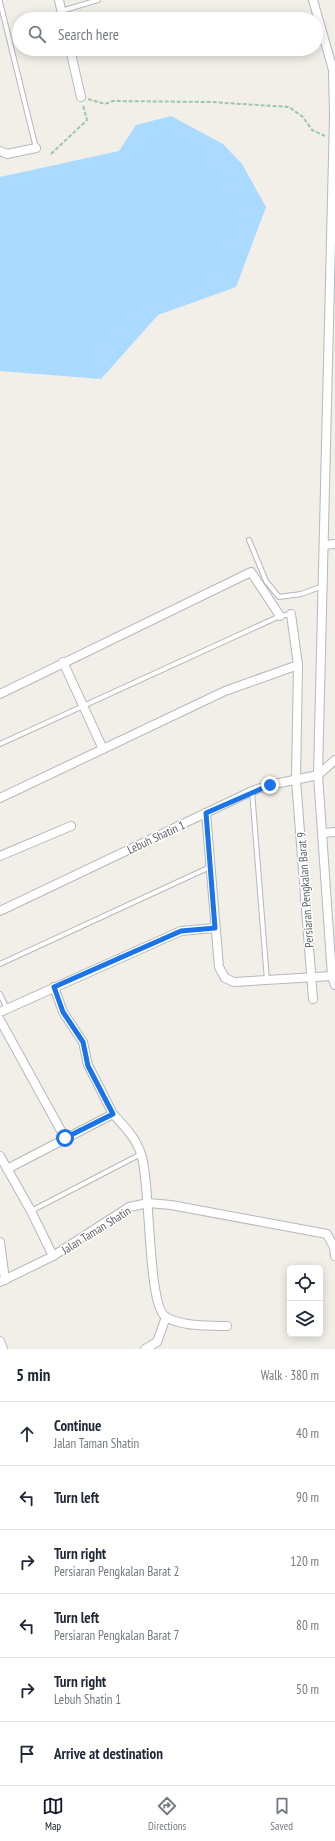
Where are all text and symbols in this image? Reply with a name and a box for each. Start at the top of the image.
search box [12,12,323,56]
icon: search [26,23,48,45]
text: Search here [58,25,119,44]
route end [261,776,279,794]
street label: Lebuh Shatin 1 [125,817,187,857]
street label: Persiaran Pengkalan Barat 9 [293,832,317,948]
route start [56,1129,74,1147]
street label: Jalan Taman Shatin [58,1203,133,1258]
map controls [287,1265,323,1337]
button: locate [287,1265,323,1301]
button: layers [287,1301,323,1337]
text: 5 min [16,1364,50,1386]
text: Walk · 380 m [261,1367,319,1384]
text: Continue [54,1416,101,1435]
icon: ahead [16,1423,38,1445]
text: 40 m [296,1425,319,1442]
text: Jalan Taman Shatin [54,1435,139,1452]
icon: left [16,1487,38,1509]
text: Turn left [54,1488,99,1507]
text: 90 m [296,1489,319,1506]
text: Turn right [54,1544,106,1563]
icon: right [16,1551,38,1573]
text: 120 m [290,1553,319,1570]
text: Persiaran Pengkalan Barat 2 [54,1563,179,1580]
text: Turn left [54,1608,99,1627]
icon: left [16,1615,38,1637]
text: 80 m [296,1617,319,1634]
text: Persiaran Pengkalan Barat 7 [54,1627,179,1644]
text: Turn right [54,1672,106,1691]
icon: right [16,1679,38,1701]
text: 50 m [296,1681,319,1698]
text: Lebuh Shatin 1 [54,1691,121,1708]
icon: arrive [16,1743,38,1765]
text: Arrive at destination [54,1744,163,1763]
tab: Map [42,1795,64,1833]
tab: Directions [148,1795,186,1833]
tab: Saved [270,1795,293,1833]

